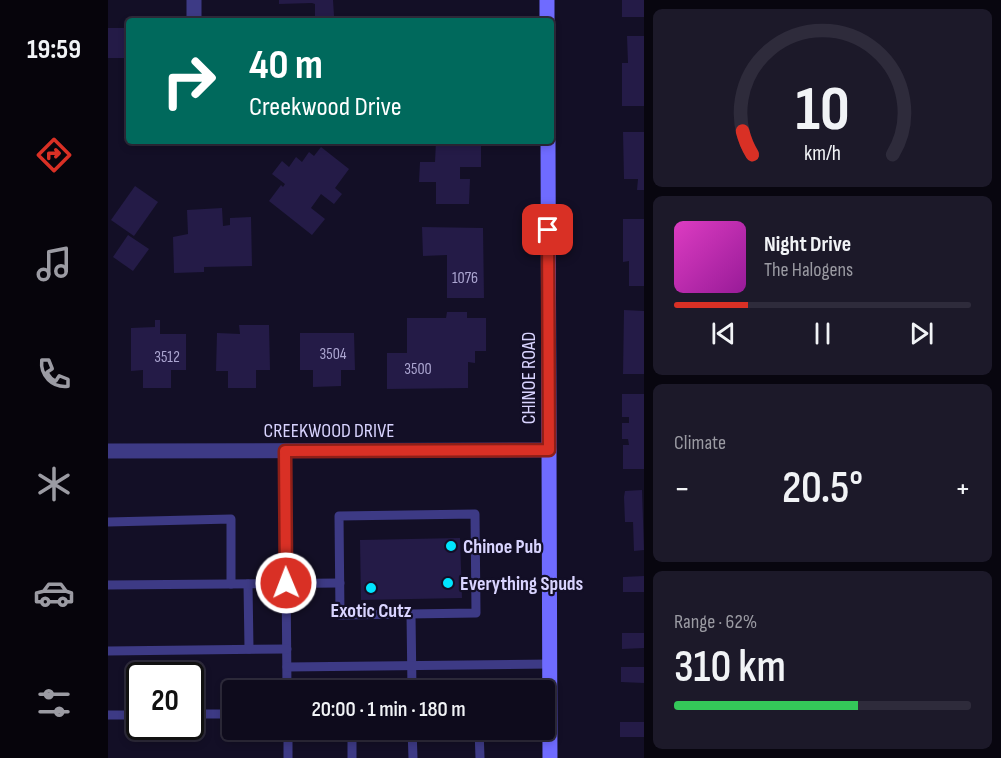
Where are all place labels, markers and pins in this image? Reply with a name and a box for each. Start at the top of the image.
pin [522,204,573,255]
place label: Chinoe Pub [463,535,542,559]
marker: Chinoe Pub [444,539,458,553]
place label: Everything Spuds [460,572,584,596]
marker: Everything Spuds [441,576,455,590]
marker: Exotic Cutz [364,581,378,595]
place label: Exotic Cutz [331,599,412,623]

